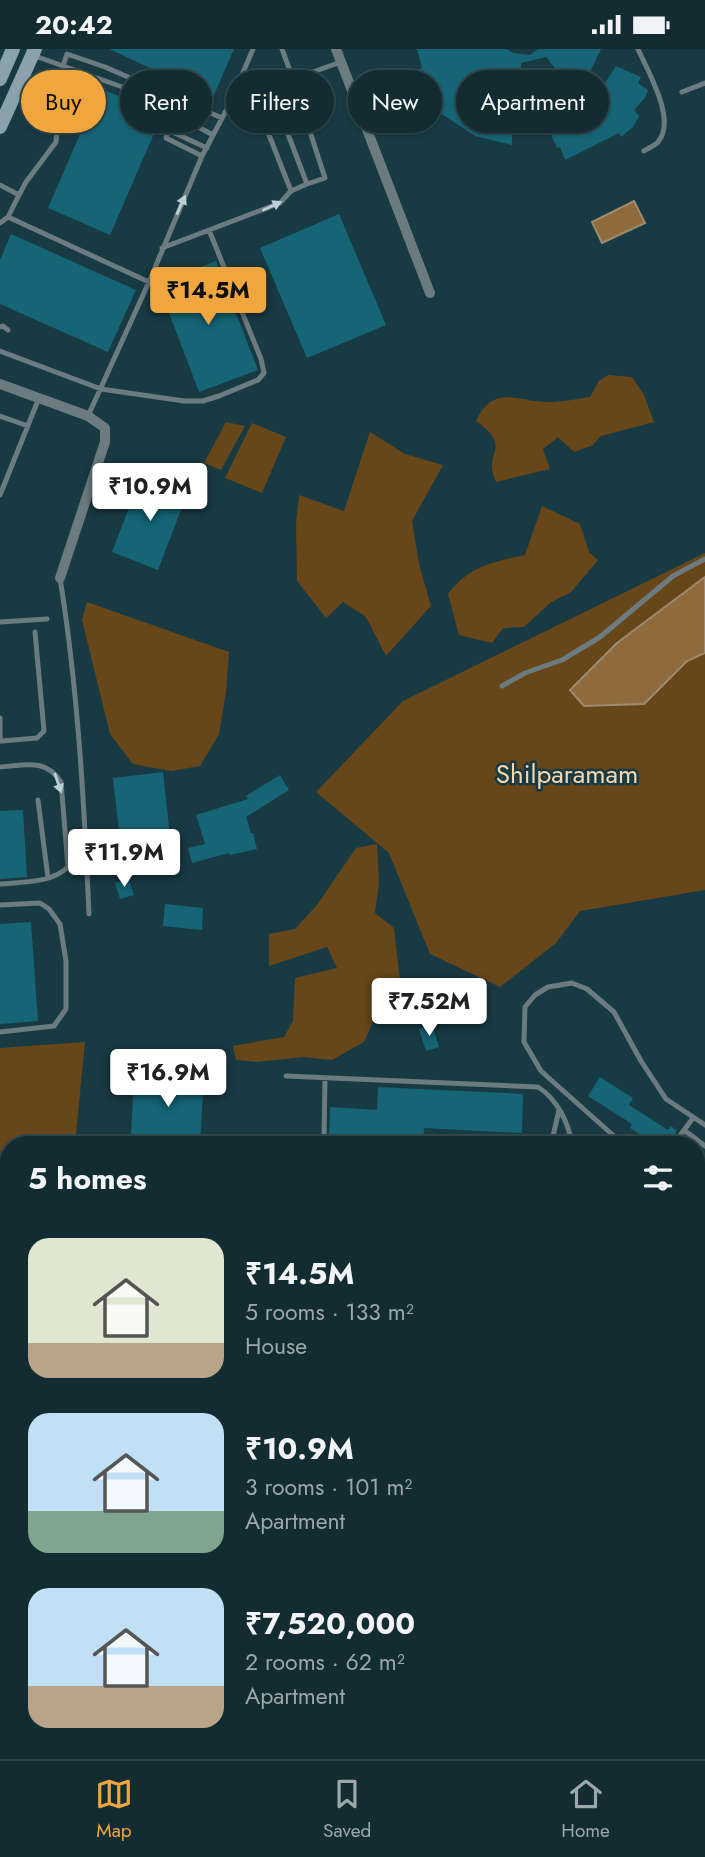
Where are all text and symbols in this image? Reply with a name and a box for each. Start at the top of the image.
text: 20:42 [35,6,113,44]
chip: Buy [21,70,106,133]
chip: Rent [120,70,212,133]
chip: Filters [226,70,334,133]
chip: New [348,70,442,133]
chip: Apartment [456,70,609,133]
one-way arrow [175,195,187,215]
one-way arrow [262,200,282,211]
pin: ₹14.5M [151,267,265,327]
text: ₹14.5M [166,273,250,307]
pin: ₹10.9M [93,463,207,523]
text: ₹10.9M [108,469,192,503]
park label: Shilparamam [496,755,638,793]
one-way arrow [53,772,64,793]
pin: ₹11.9M [67,829,181,889]
text: ₹11.9M [84,835,164,869]
pin: ₹7.52M [372,979,486,1038]
text: ₹7.52M [388,984,470,1018]
pin: ₹16.9M [111,1049,225,1109]
text: ₹16.9M [126,1055,210,1089]
text: 5 homes [28,1157,147,1200]
icon: filters [639,1159,677,1197]
text: ₹14.5M [245,1252,354,1295]
icon: home [84,1266,168,1350]
text: 5 rooms · 133 m² [245,1295,414,1329]
text: House [245,1329,307,1363]
text: ₹10.9M [245,1427,354,1470]
icon: home [84,1441,168,1525]
text: 3 rooms · 101 m² [245,1470,412,1504]
text: Apartment [245,1504,345,1538]
text: ₹7,520,000 [245,1602,415,1645]
icon: home [84,1616,168,1700]
text: 2 rooms · 62 m² [245,1645,405,1679]
text: Apartment [245,1679,345,1713]
tab: Map [95,1775,133,1844]
tab: Saved [323,1775,371,1844]
tab: Home [561,1775,610,1844]

